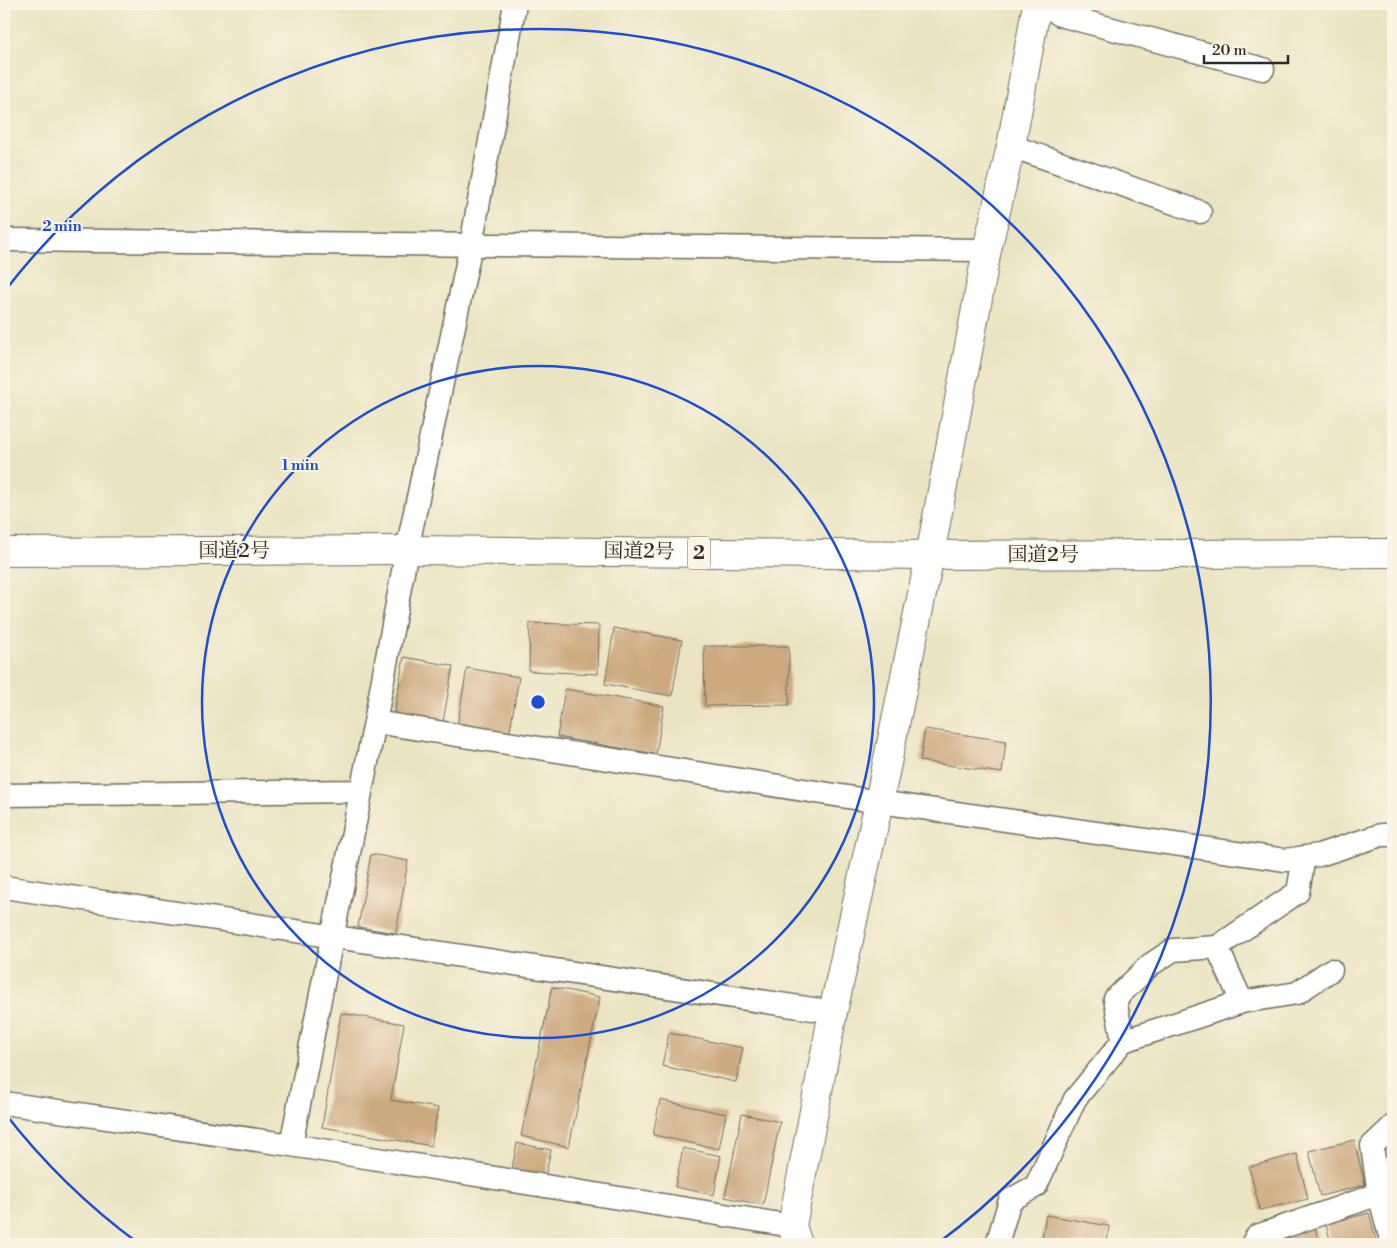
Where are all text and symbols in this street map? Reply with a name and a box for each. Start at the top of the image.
scale bar [1204,32,1288,64]
text: 20 m [1212,41,1247,60]
text: 2 min [42,217,82,236]
text: 1 min [281,456,319,475]
road number: 2 [688,536,710,570]
street label: 国道2号 [198,539,270,564]
street label: 国道2号 [603,539,675,565]
street label: 国道2号 [1007,543,1079,568]
centre of rings [529,693,547,711]

